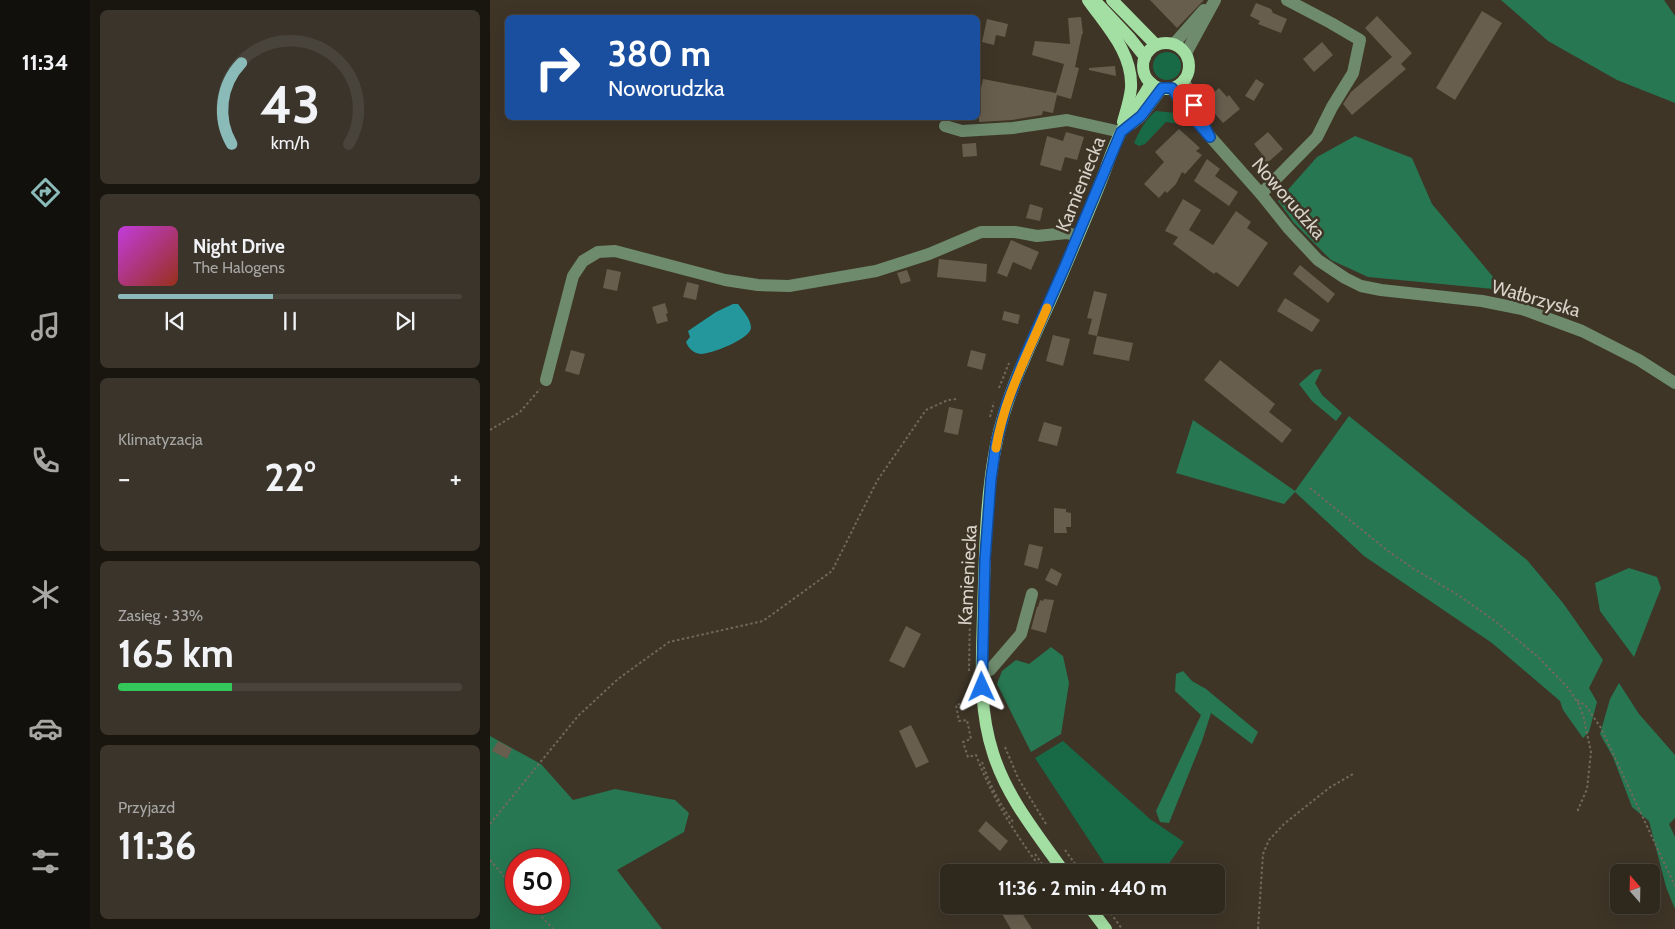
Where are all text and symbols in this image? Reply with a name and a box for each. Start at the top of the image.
text: 380 m [608,32,711,75]
icon: right [525,35,590,100]
text: 11:34 [22,49,68,76]
text: 43 [260,73,320,136]
text: Noworudzka [608,75,724,102]
pin [1173,84,1215,126]
icon: arrive [1180,91,1208,119]
text: km/h [270,132,310,153]
street label: Kamieniecka [1051,133,1110,235]
street label: Noworudzka [1247,153,1330,244]
icon: directions [28,175,63,210]
text: Night Drive [193,235,285,258]
text: The Halogens [193,258,285,277]
street label: Wałbrzyska [1489,275,1583,322]
icon: previous [161,307,189,335]
icon: pause [276,307,304,335]
icon: next [391,307,419,335]
icon: music [28,309,63,344]
text: Klimatyzacja [118,430,203,449]
icon: phone [28,443,63,478]
text: 22° [264,454,316,501]
text: − [118,461,130,495]
text: + [450,461,462,495]
street label: Kamieniecka [953,524,982,626]
icon: climate [28,577,63,612]
text: Zasięg · 33% [118,606,203,625]
text: 165 km [118,630,234,677]
position arrow [955,660,1007,712]
icon: car [28,711,63,746]
text: Przyjazd [118,798,175,817]
text: 11:36 [118,822,196,869]
icon: filters [28,844,63,879]
speed limit sign: 50 [505,849,570,914]
north arrow [1610,864,1660,914]
map controls [1610,864,1660,914]
text: 11:36 · 2 min · 440 m [998,877,1167,900]

